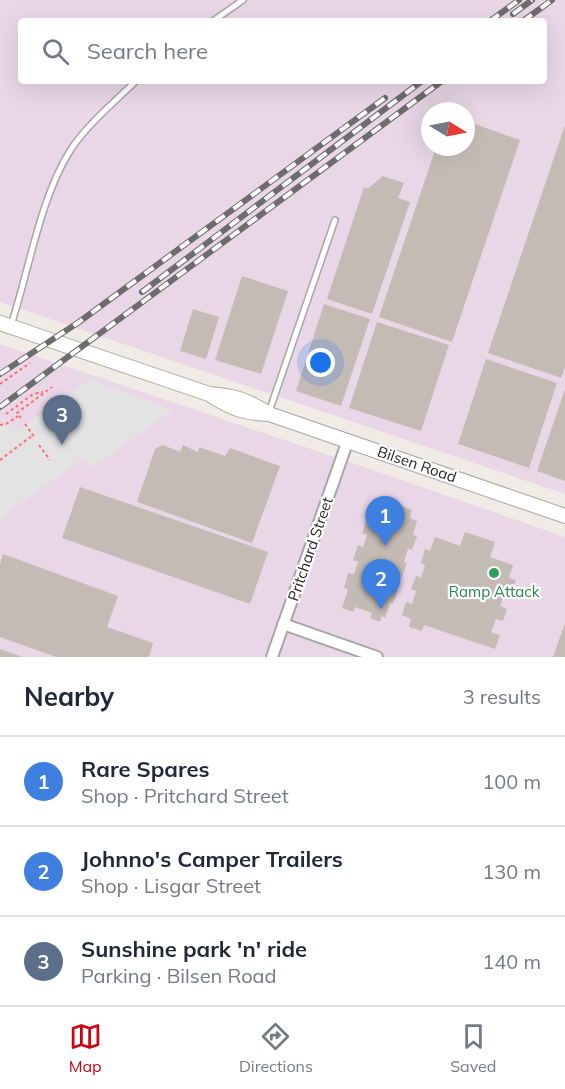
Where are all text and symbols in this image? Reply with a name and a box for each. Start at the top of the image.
search box [18,18,547,84]
icon: search [39,35,72,68]
text: Search here [87,37,208,65]
north arrow [421,102,475,156]
your location [306,348,335,377]
pin: 3 [42,396,82,445]
street label: Bilsen Road [375,442,459,486]
street label: Pritchard Street [283,494,337,604]
pin: 1 [366,496,404,546]
pin: 2 [362,560,400,609]
marker: Ramp Attack [487,566,501,580]
place label: Ramp Attack [449,582,540,601]
text: Nearby [24,680,114,713]
text: 3 results [463,684,541,709]
text: Rare Spares [81,755,210,783]
text: 1 [38,769,50,794]
text: 100 m [482,769,541,794]
text: Shop · Pritchard Street [81,783,289,808]
text: Johnno's Camper Trailers [81,845,343,873]
text: 2 [38,859,50,884]
text: 130 m [482,859,541,884]
text: Shop · Lisgar Street [81,873,261,898]
text: Sunshine park 'n' ride [81,935,307,963]
text: 3 [38,949,50,974]
text: 140 m [482,949,541,974]
text: Parking · Bilsen Road [81,963,277,988]
tab: Map [69,1020,102,1076]
tab: Directions [239,1020,313,1076]
tab: Saved [450,1020,496,1076]

